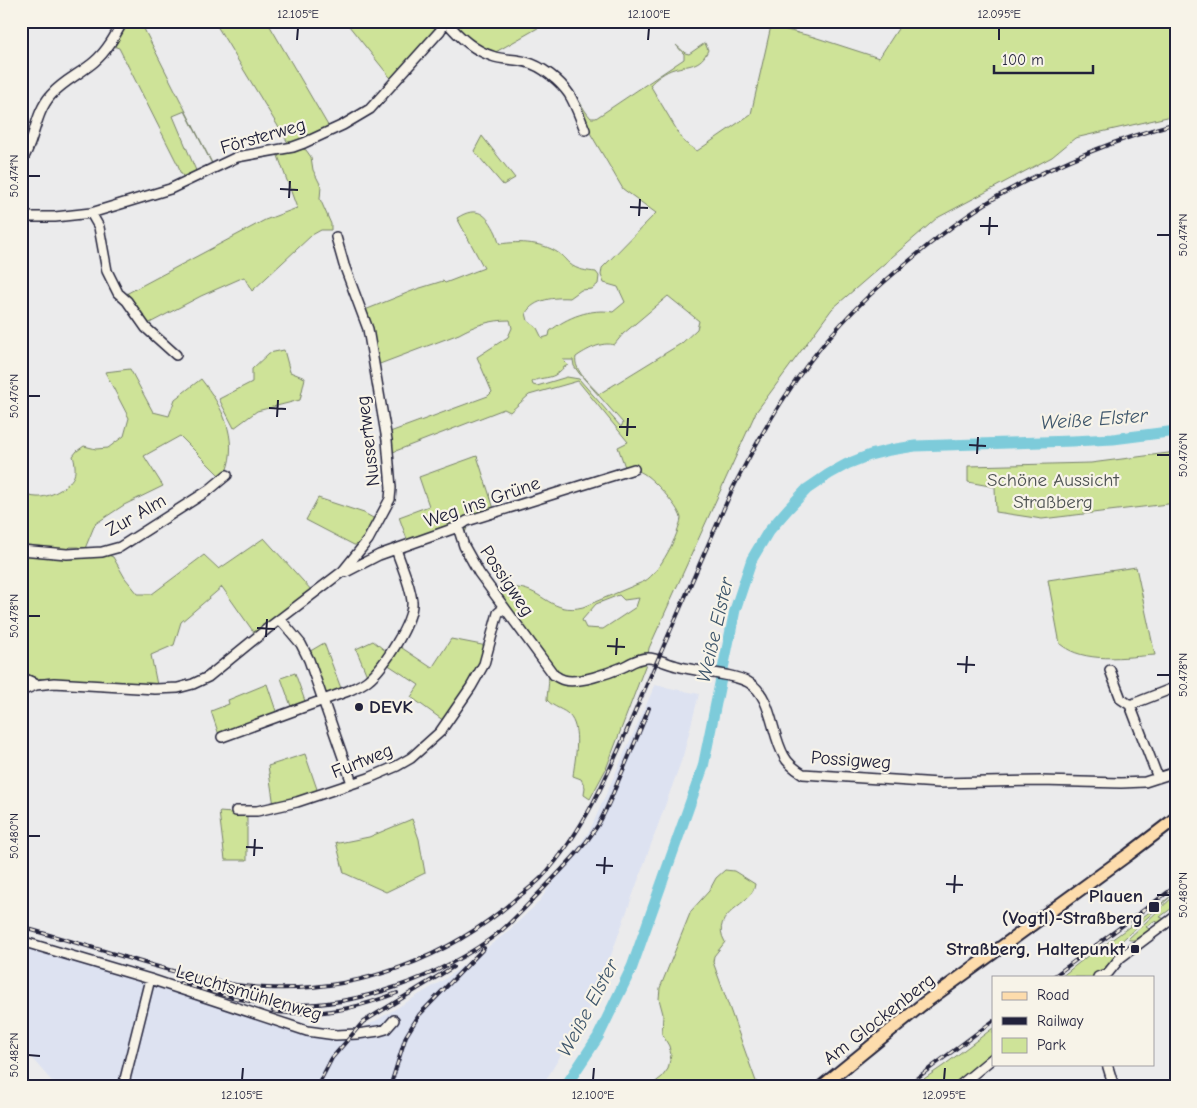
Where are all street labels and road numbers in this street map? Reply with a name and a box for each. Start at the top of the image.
street label: Försterweg [218,113,308,159]
street label: Nussertweg [352,394,384,488]
street label: Weg ins Grüne [421,472,543,532]
street label: Zur Alm [102,489,170,541]
street label: Possigweg [475,541,539,621]
street label: Furtweg [328,739,396,783]
street label: Possigweg [810,746,892,774]
street label: Leuchtsmühlenweg [173,960,325,1026]
street label: Am Glockenberg [819,969,939,1069]

